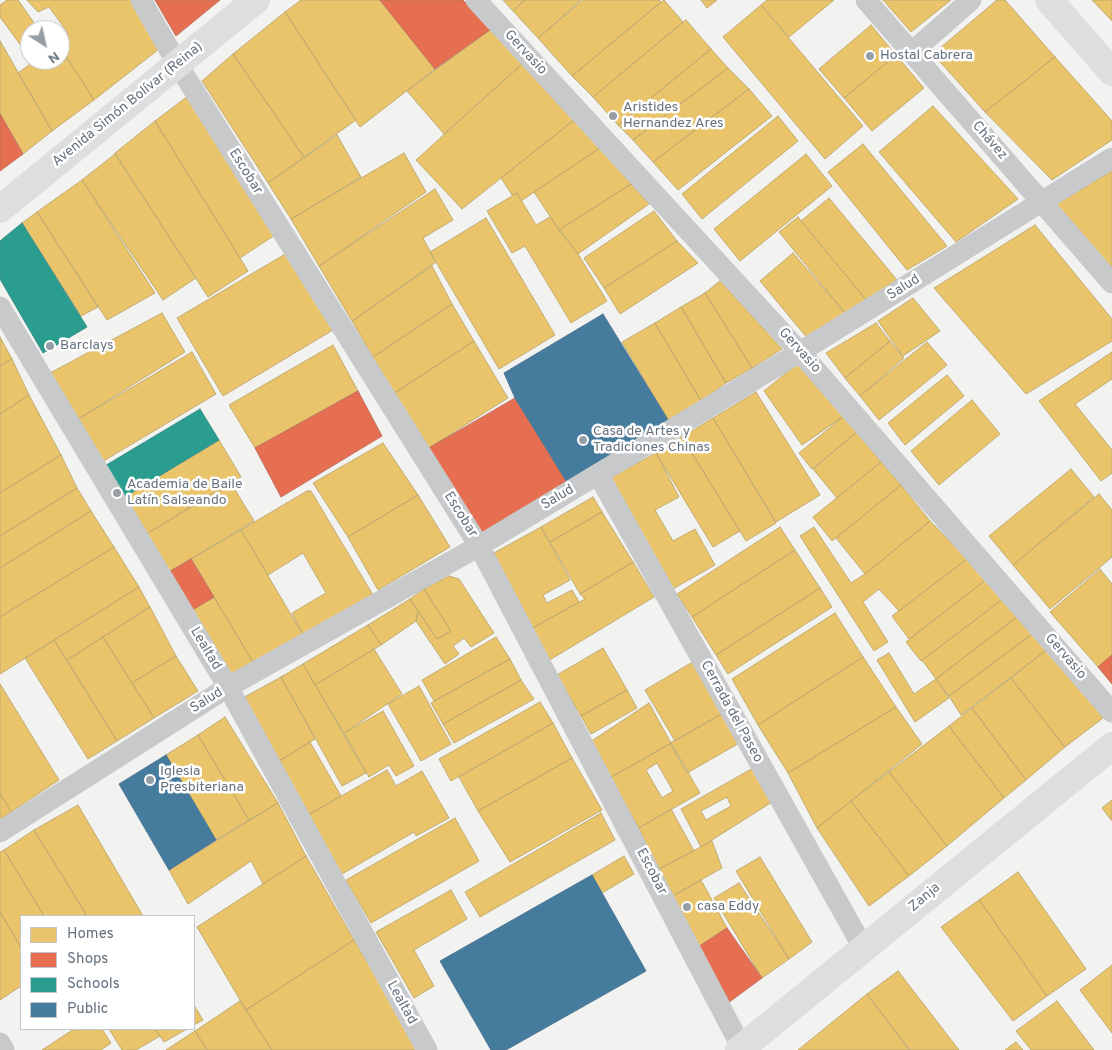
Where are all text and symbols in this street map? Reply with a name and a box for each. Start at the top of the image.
north arrow [20,20,70,70]
street label: Gervasio [500,27,550,79]
street label: Avenida Simón Bolívar (Reina) [49,39,207,171]
text: N [44,47,62,67]
place label: Hostal Cabrera [880,48,973,64]
marker: Hostal Cabrera [864,50,876,62]
place label: Aristides Hernandez Ares [623,100,724,132]
marker: Aristides Hernandez Ares [607,110,619,122]
street label: Chávez [968,118,1010,164]
street label: Escobar [224,146,266,198]
street label: Salud [885,272,923,304]
street label: Gervasio [774,325,824,377]
place label: Barclays [60,338,114,354]
marker: Barclays [44,340,56,352]
place label: Casa de Artes y Tradiciones Chinas [593,424,710,457]
marker: Casa de Artes y Tradiciones Chinas [577,434,589,446]
place label: Academia de Baile Latín Salseando [127,477,243,510]
street label: Salud [539,482,577,514]
marker: Academia de Baile Latín Salseando [111,487,123,499]
street label: Escobar [439,489,481,541]
street label: Lealtad [186,625,224,673]
street label: Gervasio [1041,631,1089,683]
street label: Cerrada del Paseo [696,658,766,766]
street label: Salud [188,685,226,717]
place label: Iglesia Presbiteriana [160,764,244,796]
marker: Iglesia Presbiteriana [144,774,156,786]
street label: Escobar [632,846,670,898]
street label: Zanja [906,880,944,916]
place label: casa Eddy [697,899,759,915]
marker: casa Eddy [681,901,693,913]
legend [20,915,195,1030]
text: Homes [67,925,114,944]
text: Shops [67,950,108,969]
text: Schools [67,975,120,994]
street label: Lealtad [382,978,420,1028]
text: Public [67,1000,108,1019]

